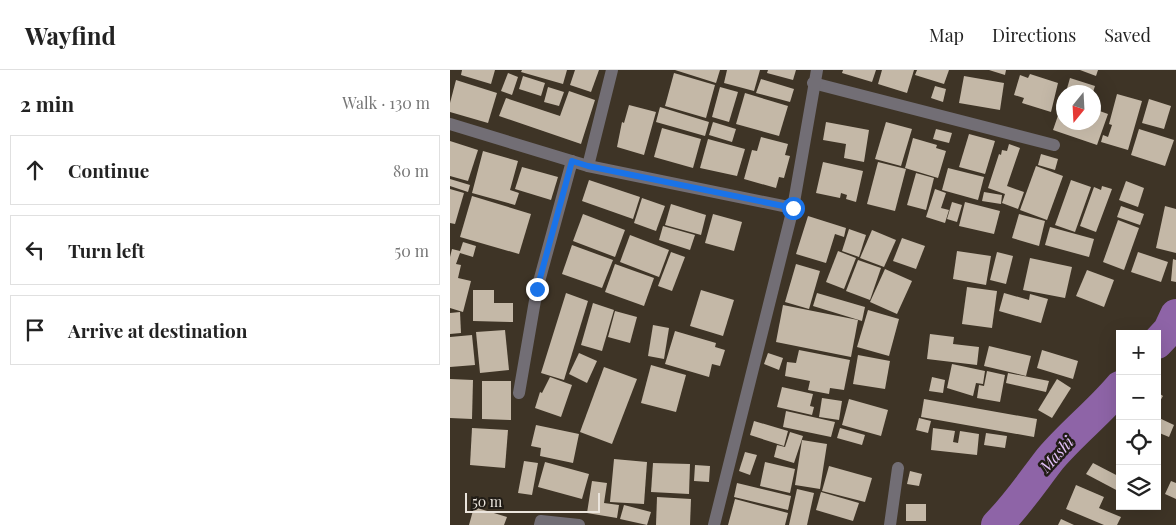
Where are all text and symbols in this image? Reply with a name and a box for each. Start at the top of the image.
text: Wayfind [25,19,116,51]
text: Map [929,23,964,47]
text: Directions [992,23,1076,47]
text: Saved [1104,23,1151,47]
north arrow [1056,85,1101,130]
text: 2 min [20,89,74,117]
text: Walk · 130 m [342,92,430,113]
icon: ahead [21,156,49,184]
text: Continue [68,157,149,183]
text: 80 m [393,160,429,181]
route start [782,197,805,220]
icon: left [21,236,49,264]
text: Turn left [68,237,145,263]
text: 50 m [395,240,429,261]
route end [526,278,549,301]
icon: arrive [21,316,49,344]
text: Arrive at destination [68,317,248,343]
map controls [1116,330,1161,510]
button: + [1116,330,1161,375]
button: − [1116,375,1161,420]
button: locate [1116,420,1161,465]
water label: Mashi [1034,431,1078,477]
button: layers [1116,465,1161,510]
scale bar [465,490,600,513]
text: 50 m [472,492,502,511]

